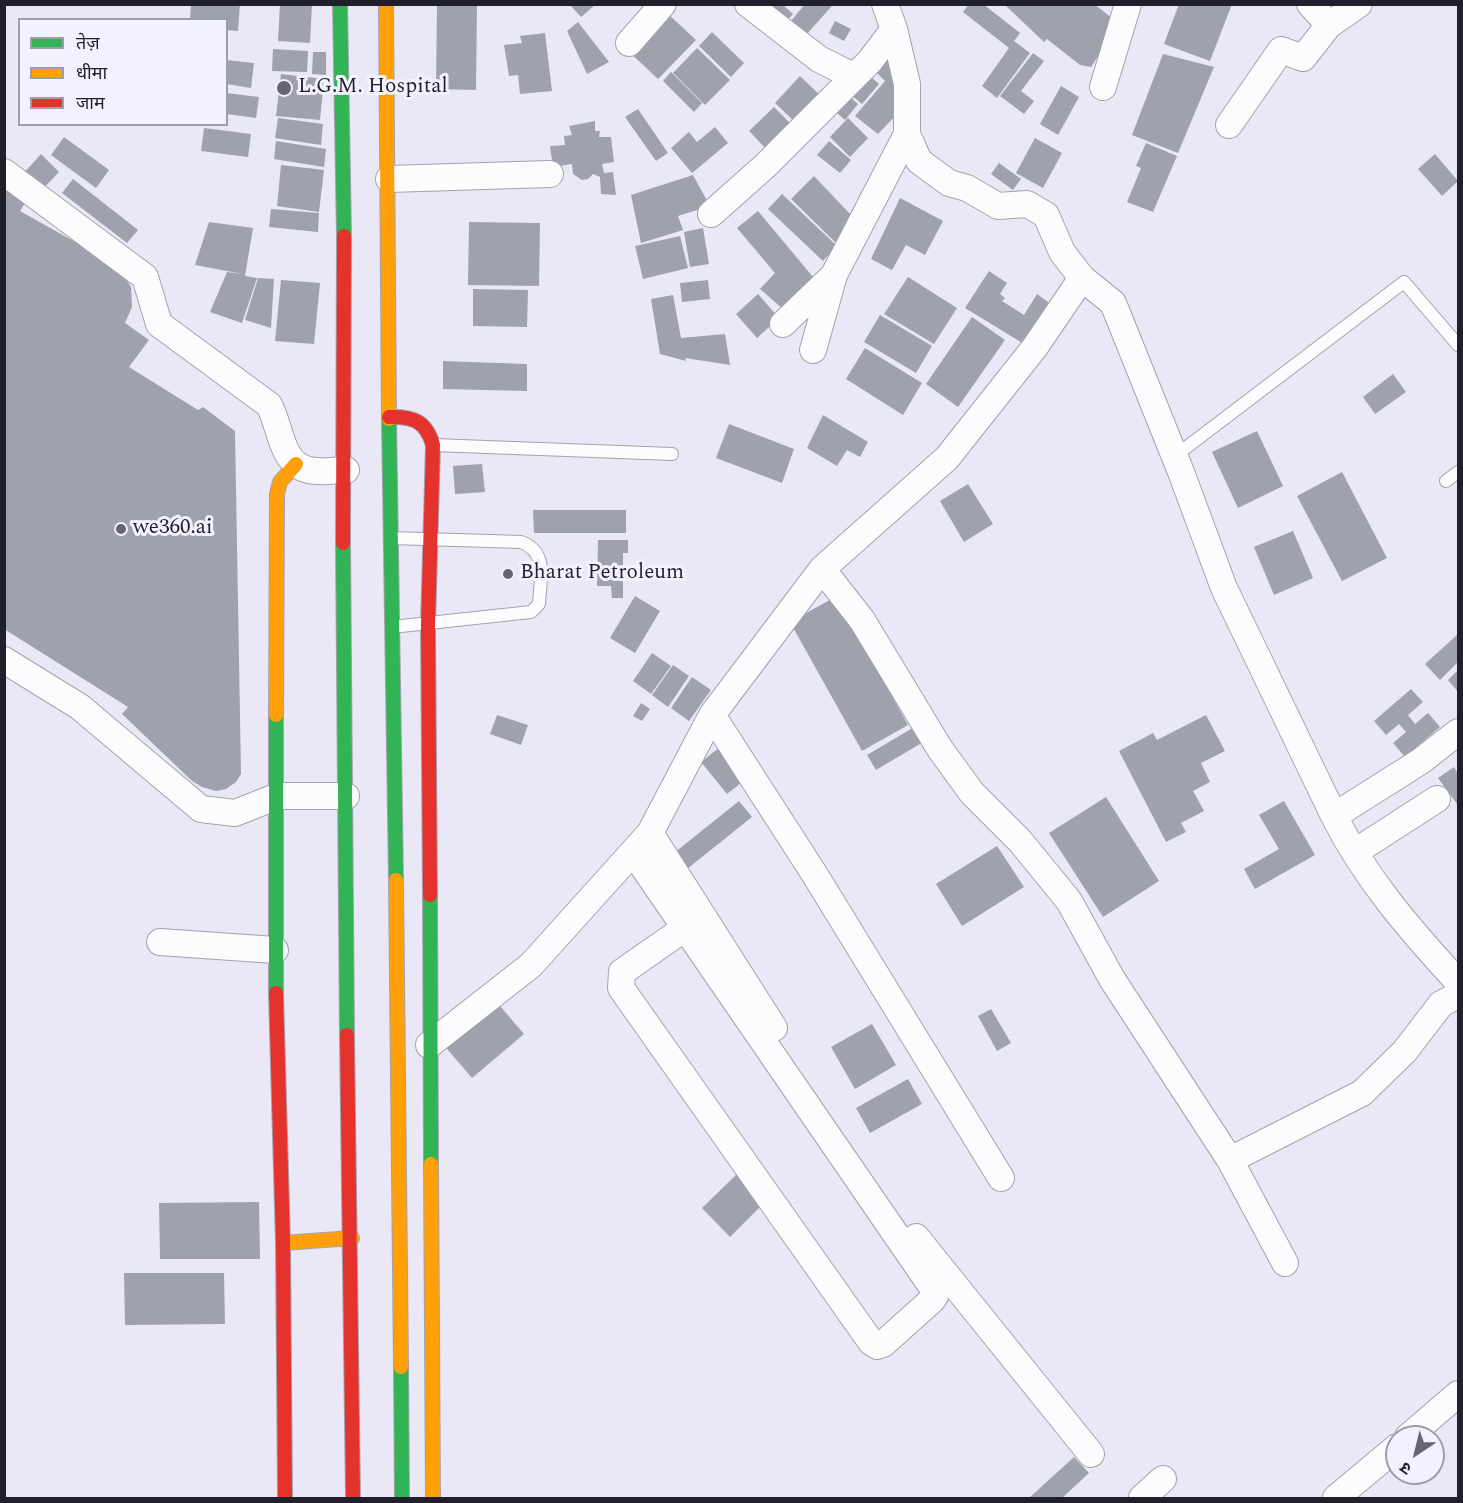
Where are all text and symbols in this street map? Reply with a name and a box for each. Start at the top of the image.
legend [18,18,228,126]
text: तेज़ [76,30,100,57]
text: धीमा [76,60,107,87]
place label: L.G.M. Hospital [298,75,448,101]
marker: L.G.M. Hospital [275,79,293,97]
text: जाम [76,90,105,117]
place label: we360.ai [133,516,213,542]
marker: we360.ai [114,522,128,536]
place label: Bharat Petroleum [520,561,684,587]
marker: Bharat Petroleum [501,567,515,581]
north arrow [1385,1425,1445,1485]
text: उ [1395,1456,1417,1481]

